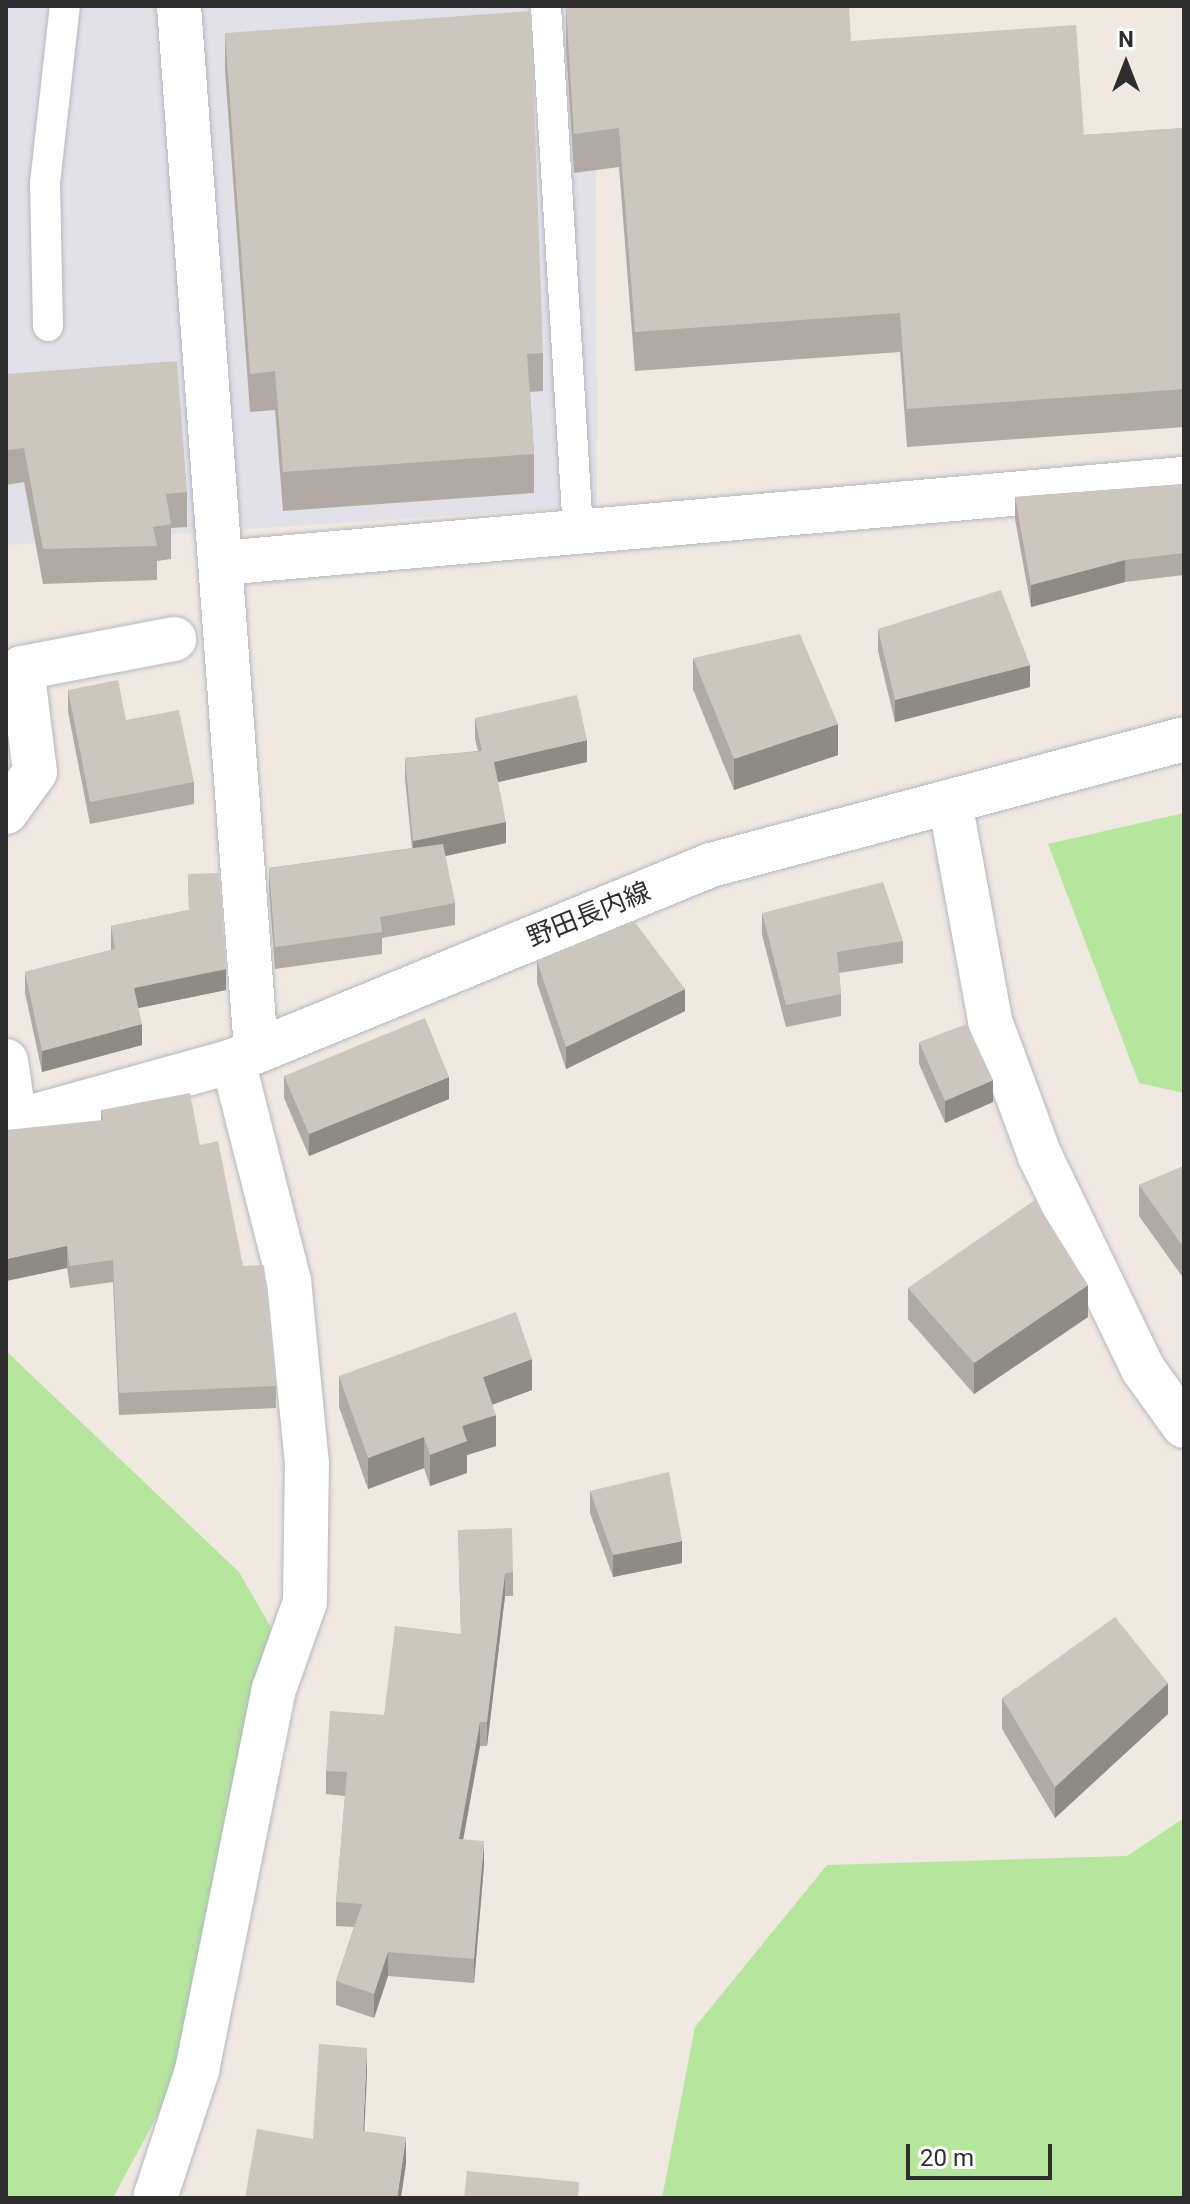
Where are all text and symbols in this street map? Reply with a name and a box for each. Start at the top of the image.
north arrow [1086,24,1166,104]
text: N [1118,27,1134,52]
street label: 野田長内線 [523,876,655,954]
scale bar [910,2128,1056,2178]
text: 20 m [920,2144,974,2172]

